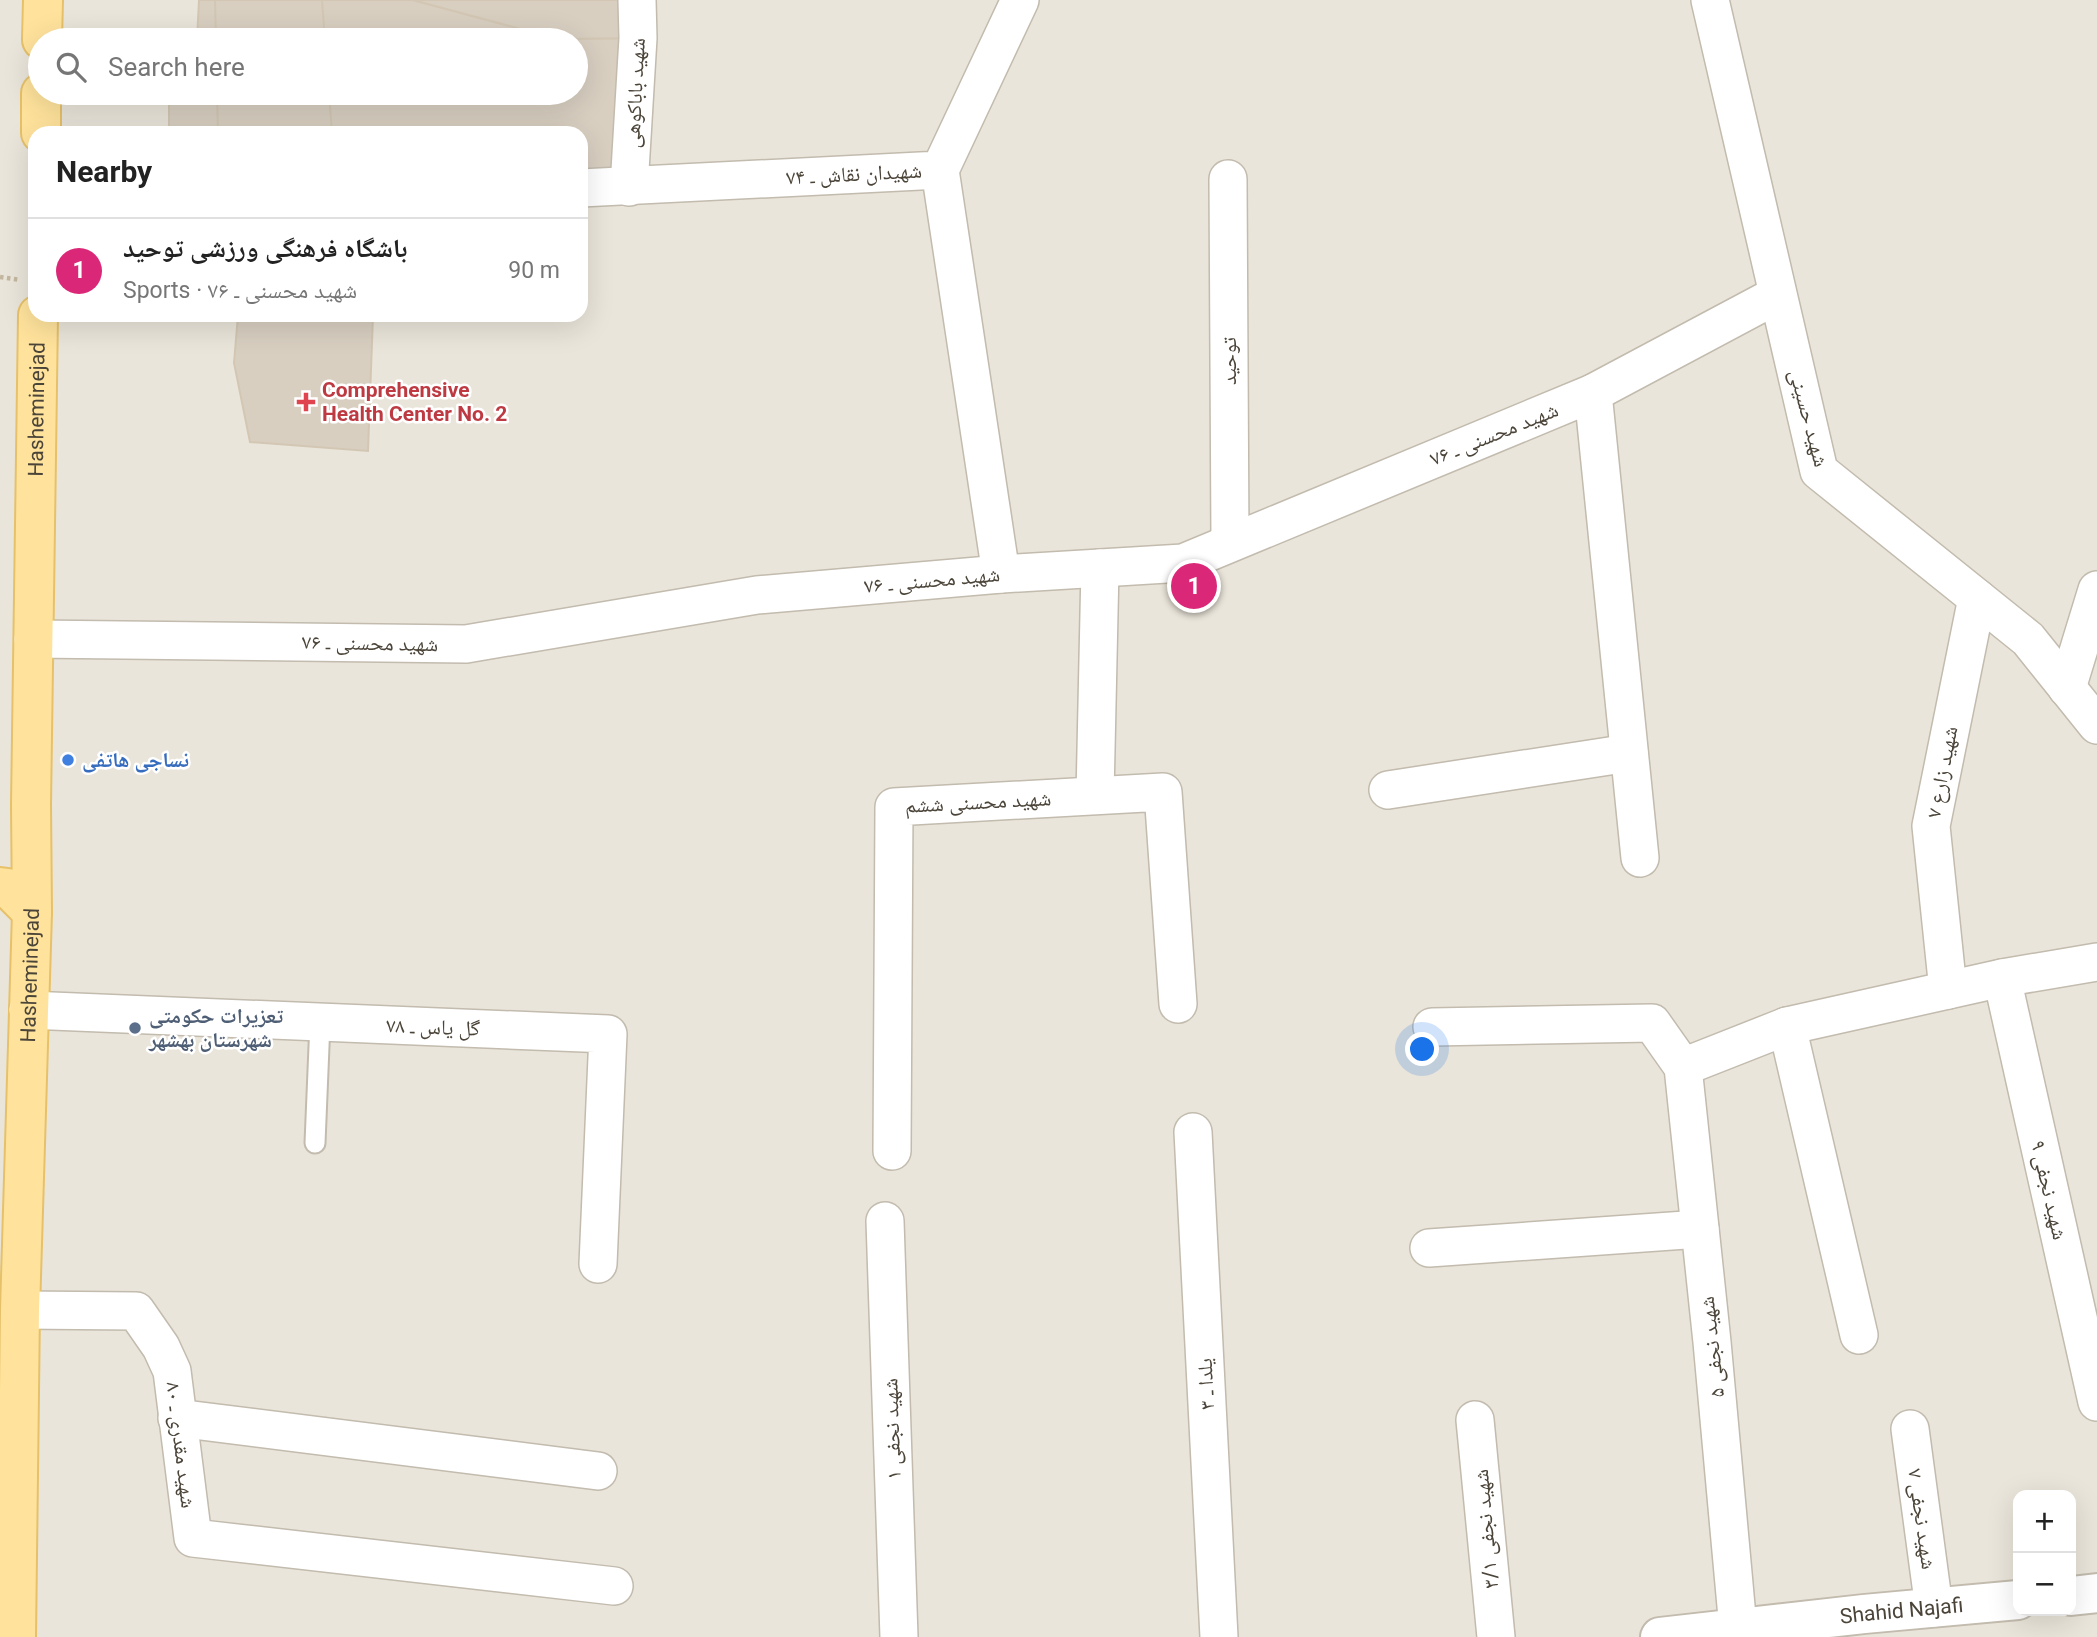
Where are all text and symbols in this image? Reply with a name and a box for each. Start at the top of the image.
search box [28,28,588,105]
street label: شهید باباکوهی [620,37,651,149]
icon: search [52,48,90,86]
text: Search here [108,52,245,82]
text: Nearby [56,154,152,189]
street label: شهیدان نقاش ـ ۷۴ [785,158,923,191]
text: باشگاه فرهنگی ورزشی توحید [123,233,407,263]
text: 1 [72,257,86,284]
text: 90 m [508,257,560,284]
text: Sports · شهید محسنی ـ ۷۶ [123,277,357,304]
street label: توحید [1217,337,1241,385]
street label: Hasheminejad [24,342,50,477]
street label: شهید حسینی [1784,367,1834,470]
place label: Comprehensive Health Center No. 2 [322,378,507,426]
marker: Comprehensive Health Center No. 2 [296,392,316,412]
street label: شهید محسنی ـ ۷۶ [1426,397,1562,472]
pin: 1 [1171,560,1217,612]
street label: شهید محسنی ـ ۷۶ [863,562,1001,599]
street label: شهید محسنی ـ ۷۶ [302,630,438,657]
street label: شهید زارع ۷ [1921,724,1964,820]
place label: نساجی هاتفی [82,748,189,773]
marker: نساجی هاتفی [60,752,76,768]
street label: شهید محسنی ششم [904,786,1052,820]
street label: Hasheminejad [16,908,44,1043]
place label: تعزیرات حکومتی شهرستان بهشهر [148,1004,284,1052]
street label: گل یاس ـ ۷۸ [386,1013,481,1042]
marker: تعزیرات حکومتی شهرستان بهشهر [127,1020,143,1036]
your location [1405,1032,1439,1066]
street label: شهید نجفی ۹ [2025,1138,2072,1242]
street label: شهید نجفی ۵ [1695,1295,1730,1399]
street label: یلدا ـ ۳ [1193,1358,1219,1410]
street label: شهید نجفی ۱ [878,1378,907,1480]
street label: شهید مقدری ـ ۸۰ [161,1381,201,1509]
street label: شهید نجفی ۷ [1902,1467,1941,1571]
street label: شهید نجفی ۳/۱ [1469,1468,1504,1590]
map controls [2013,1490,2076,1616]
button: + [2013,1490,2076,1553]
button: − [2013,1553,2076,1616]
street label: Shahid Najafi [1839,1593,1964,1629]

